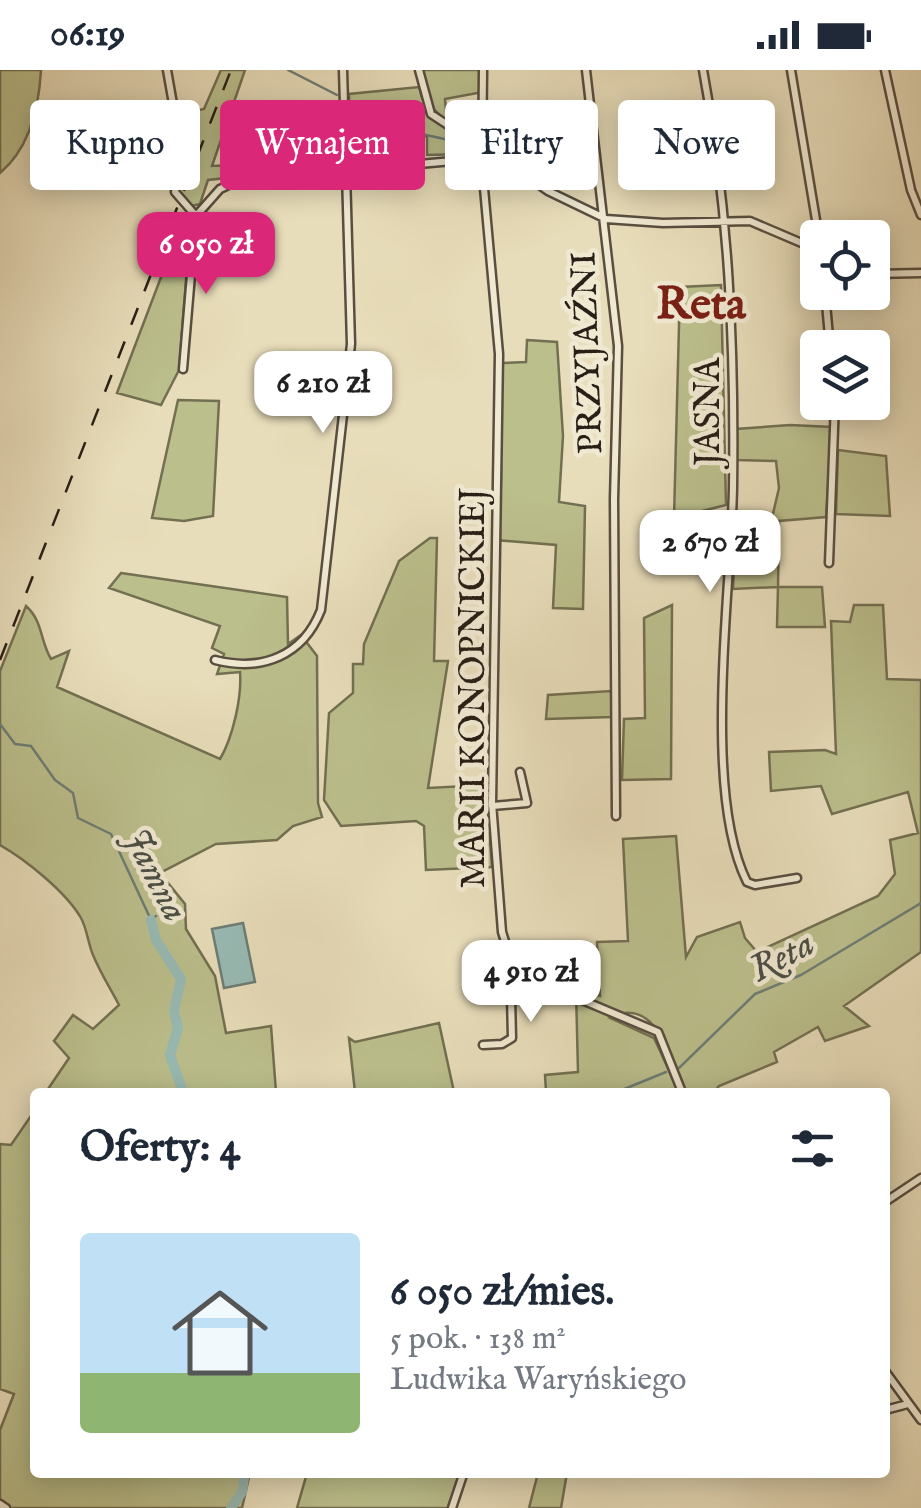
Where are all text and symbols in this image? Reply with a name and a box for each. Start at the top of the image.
text: 06:19 [50,11,125,59]
chip: Kupno [30,100,200,190]
chip: Wynajem [220,100,425,190]
chip: Filtry [445,100,598,190]
chip: Nowe [618,100,775,190]
pin: 6 050 zł [103,212,309,297]
map controls [800,220,890,420]
button: locate [800,220,890,310]
text: 6 050 zł [159,224,253,265]
street label: PRZYJAŹNI [561,251,615,455]
district label: Reta [656,277,747,334]
button: layers [800,330,890,420]
pin: 6 210 zł [220,351,426,436]
street label: JASNA [687,357,732,470]
text: 6 210 zł [276,363,370,404]
street label: MARII KONOPNICKIEJ [452,487,497,889]
pin: 2 670 zł [607,510,813,595]
text: 2 670 zł [662,522,758,563]
water label: Jamna [111,821,198,930]
water label: Reta [742,921,823,994]
pin: 4 910 zł [428,940,634,1025]
text: 4 910 zł [484,952,578,993]
icon: filters [785,1121,840,1176]
text: Oferty: 4 [80,1122,240,1175]
text: 6 050 zł/mies. [390,1266,614,1319]
icon: home [160,1273,280,1393]
text: 5 pok. · 138 m² [390,1319,566,1360]
text: Ludwika Waryńskiego [390,1360,686,1401]

